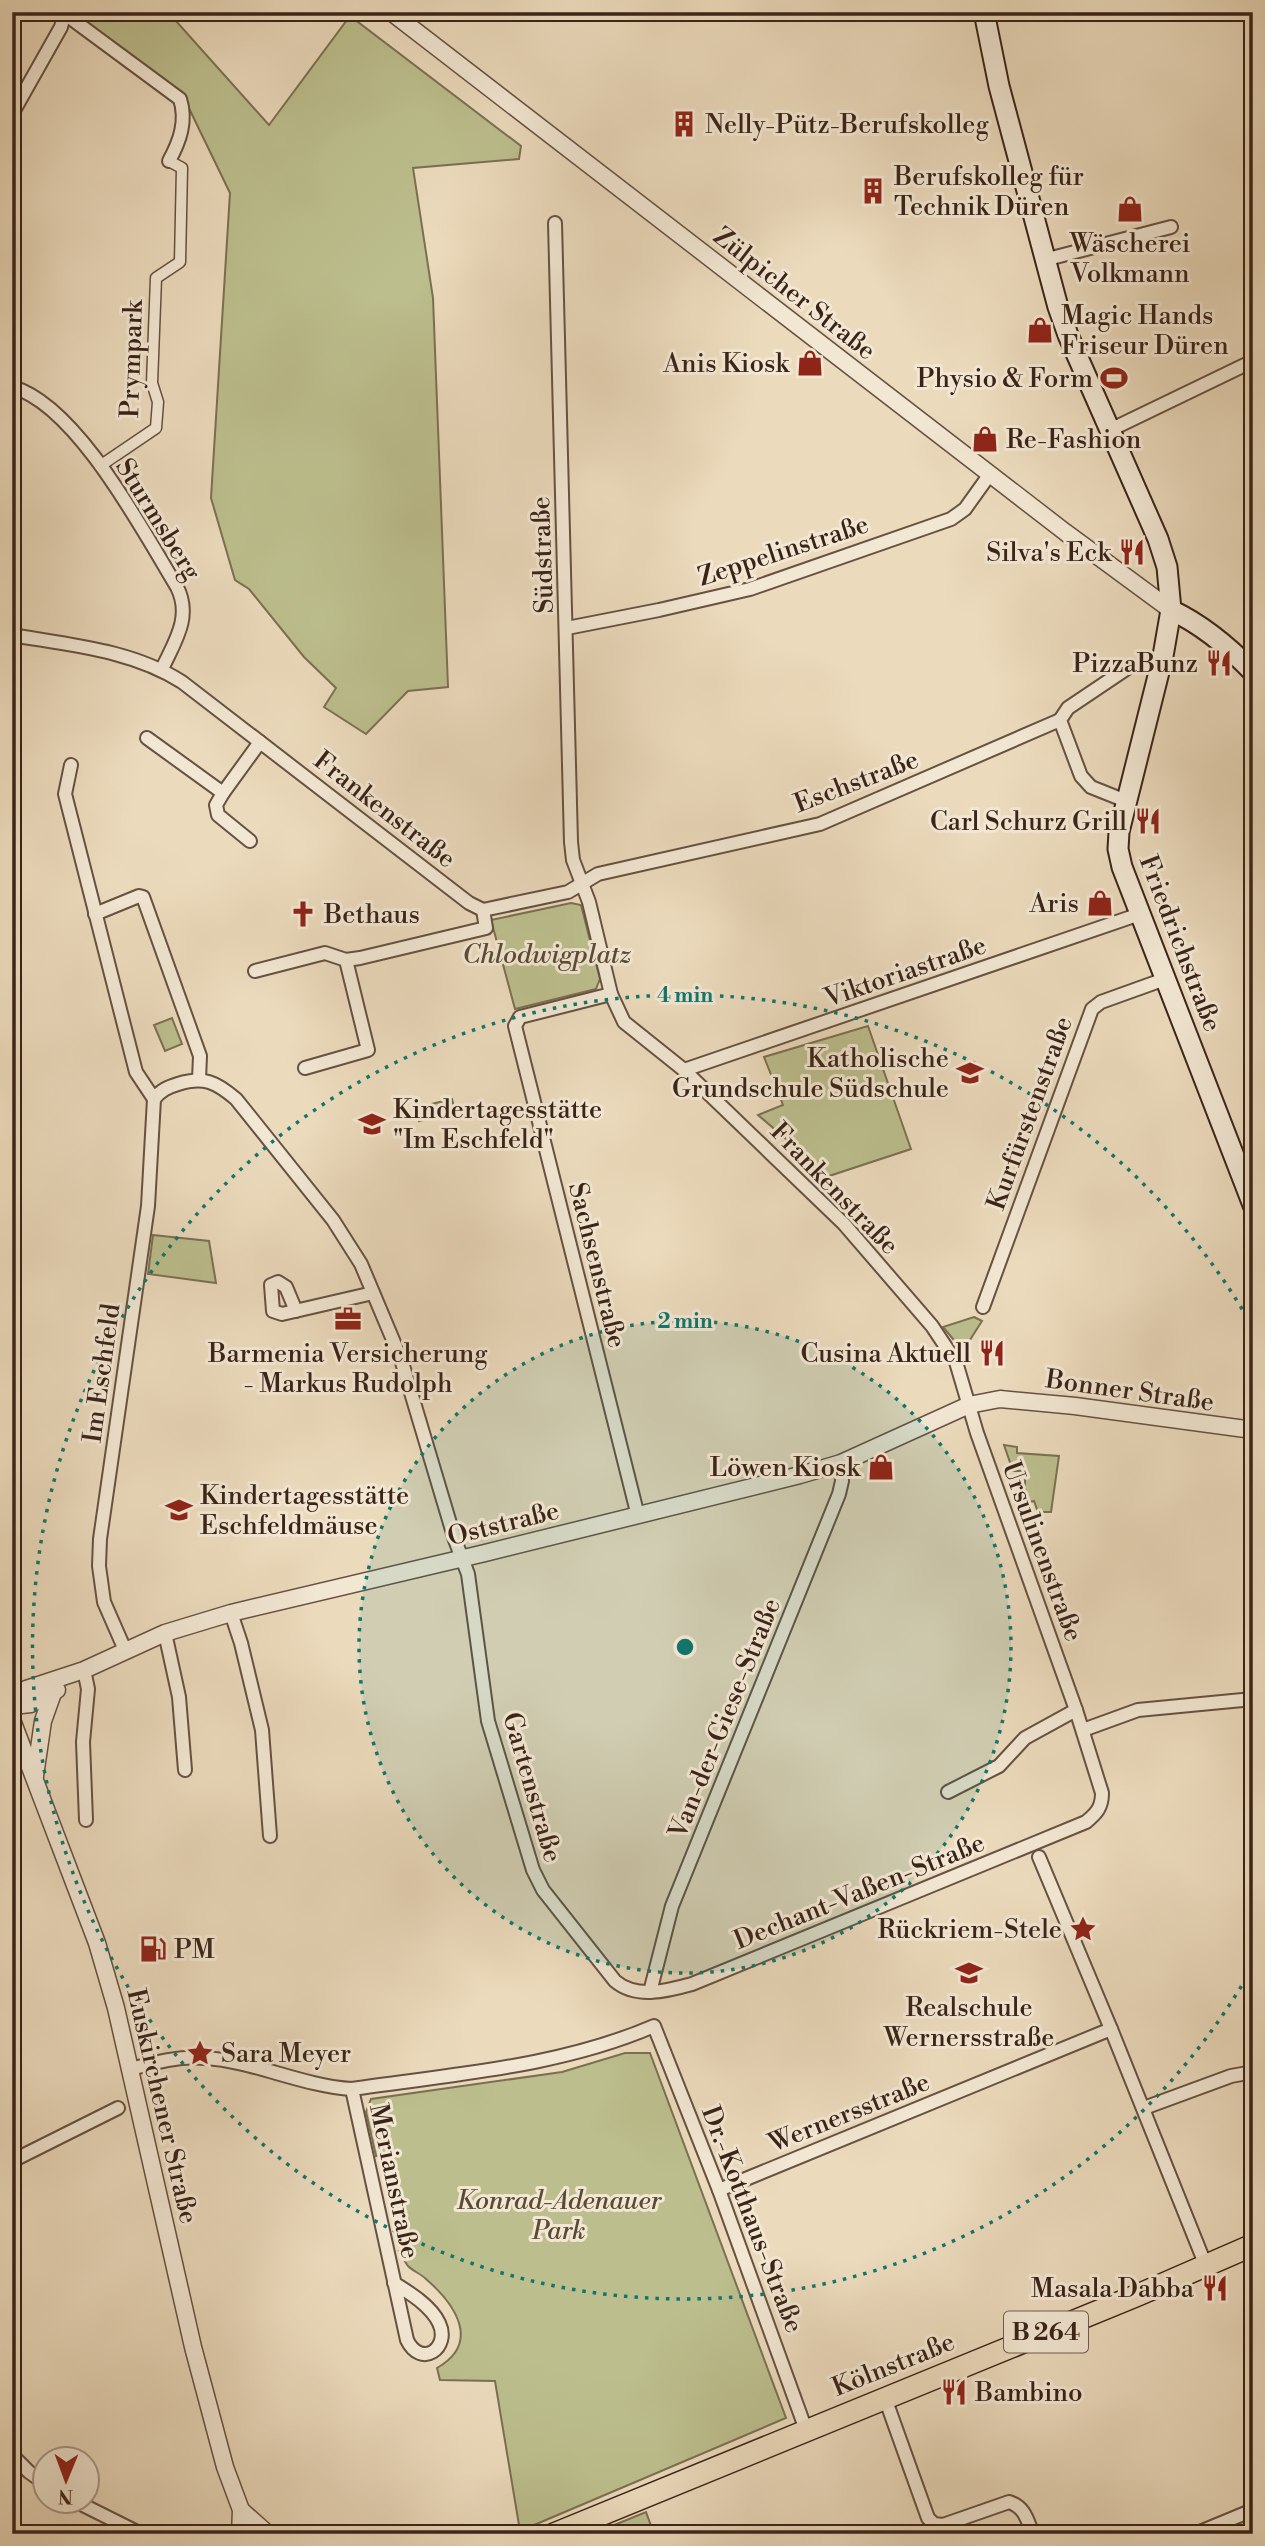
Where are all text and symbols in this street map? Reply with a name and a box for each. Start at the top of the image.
building icon: Nelly-Pütz-Berufskolleg [669,109,699,139]
place label: Nelly-Pütz-Berufskolleg [705,109,990,141]
place label: Berufskolleg für Technik Düren [893,161,1084,223]
building icon: Berufskolleg für Technik Düren [858,176,888,206]
shop icon: Wäscherei Volkmann [1115,194,1145,224]
street label: Zülpicher Straße [707,220,882,367]
place label: Wäscherei Volkmann [1069,228,1190,290]
street label: Prympark [114,298,150,419]
place label: Magic Hands Friseur Düren [1061,300,1229,362]
shop icon: Magic Hands Friseur Düren [1025,315,1055,345]
place label: Anis Kiosk [662,348,790,380]
shop icon: Anis Kiosk [795,348,825,378]
place label: Physio & Form [917,363,1093,395]
sports icon: Physio & Form [1099,363,1129,393]
shop icon: Re-Fashion [970,424,1000,454]
place label: Re-Fashion [1006,424,1141,456]
street label: Sturmsberg [108,453,208,587]
street label: Südstraße [525,496,561,614]
street label: Zeppelinstraße [694,508,873,594]
place label: Silva's Eck [986,537,1112,569]
restaurant icon: Silva's Eck [1117,537,1147,567]
place label: PizzaBunz [1072,648,1198,680]
restaurant icon: PizzaBunz [1204,648,1234,678]
street label: Frankenstraße [307,744,462,875]
street label: Eschstraße [790,744,923,820]
place label: Carl Schurz Grill [930,806,1127,838]
restaurant icon: Carl Schurz Grill [1133,806,1163,836]
street label: Friedrichstraße [1132,851,1228,1036]
place label: Aris [1028,888,1079,920]
shop icon: Aris [1085,888,1115,918]
church icon: Bethaus [288,899,318,929]
place label: Bethaus [323,899,420,931]
street label: Viktoriastraße [819,929,990,1015]
park label: Chlodwigplatz [462,939,632,971]
text: 4 min [657,983,713,1009]
street label: Kurfürstenstraße [980,1012,1080,1214]
place label: Katholische Grundschule Südschule [672,1043,949,1105]
school or university icon: Katholische Grundschule Südschule [955,1058,985,1088]
place label: Kindertagesstätte "Im Eschfeld" [393,1094,602,1156]
school or university icon: Kindertagesstätte "Im Eschfeld" [357,1109,387,1139]
street label: Frankenstraße [763,1116,905,1261]
street label: Sachsenstraße [561,1179,633,1351]
street label: Im Eschfeld [76,1301,128,1445]
office icon: Barmenia Versicherung - Markus Rudolph [333,1304,363,1334]
text: 2 min [657,1309,713,1335]
place label: Barmenia Versicherung - Markus Rudolph [207,1338,488,1400]
place label: Cusina Aktuell [800,1338,971,1370]
restaurant icon: Cusina Aktuell [977,1338,1007,1368]
street label: Bonner Straße [1043,1363,1216,1419]
place label: Löwen Kiosk [710,1452,861,1484]
shop icon: Löwen Kiosk [866,1452,896,1482]
street label: Ursulinenstraße [995,1457,1089,1646]
place label: Kindertagesstätte Eschfeldmäuse [200,1480,409,1542]
school or university icon: Kindertagesstätte Eschfeldmäuse [164,1495,194,1525]
street label: Oststraße [444,1495,562,1553]
street label: Van-der-Giese-Straße [662,1594,788,1844]
centre of rings [673,1635,697,1659]
street label: Gartenstraße [495,1709,569,1866]
street label: Dechant-Vaßen-Straße [729,1827,990,1957]
place label: Rückriem-Stele [878,1914,1062,1946]
place icon: Rückriem-Stele [1068,1914,1098,1944]
fuel station icon: PM [138,1934,168,1964]
place label: PM [174,1934,215,1966]
school or university icon: Realschule Wernersstraße [954,1958,984,1988]
street label: Euskirchener Straße [119,1986,205,2227]
place label: Realschule Wernersstraße [883,1992,1054,2054]
place icon: Sara Meyer [185,2038,215,2068]
place label: Sara Meyer [221,2038,351,2070]
street label: Wernersstraße [763,2066,935,2160]
street label: Merianstraße [362,2101,426,2262]
street label: Dr.-Kotthaus-Straße [694,2101,810,2337]
park label: Konrad-Adenauer Park [456,2185,663,2247]
place label: Masala Dabba [1031,2273,1195,2305]
restaurant icon: Masala Dabba [1200,2273,1230,2303]
road number: B 264 [1004,2312,1088,2353]
street label: Kölnstraße [827,2326,959,2404]
restaurant icon: Bambino [939,2377,969,2407]
place label: Bambino [974,2377,1083,2409]
north arrow [32,2444,102,2514]
text: N [58,2484,73,2508]

